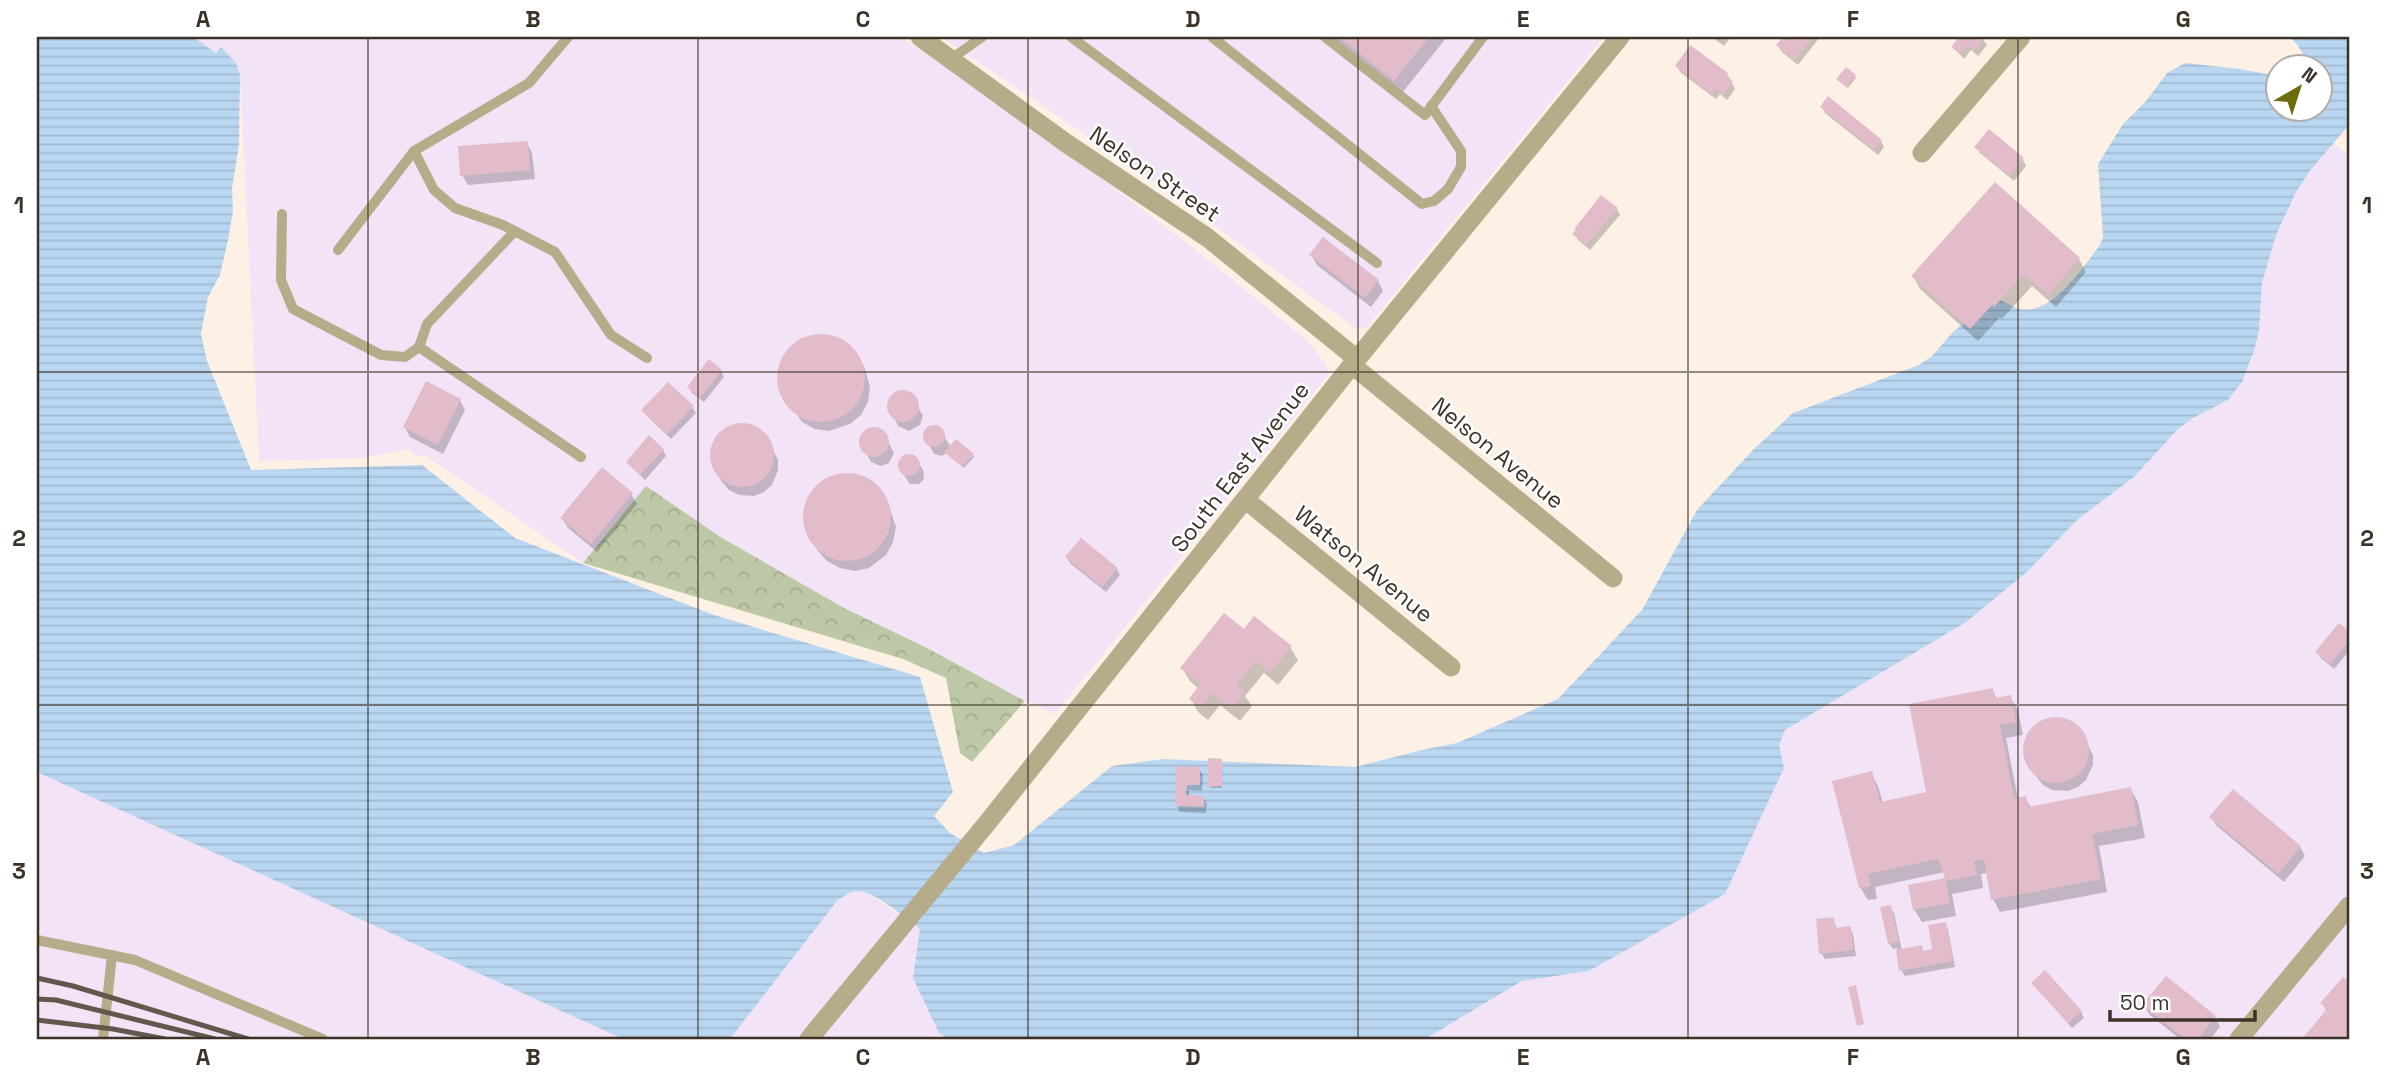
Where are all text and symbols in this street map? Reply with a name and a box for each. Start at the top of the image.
text: A [196,4,211,34]
text: B [525,4,541,34]
text: C [856,4,870,34]
text: D [1185,4,1201,34]
text: E [1517,4,1529,34]
text: F [1847,4,1859,34]
text: G [2175,4,2191,34]
north arrow [2264,52,2334,122]
text: N [2297,61,2322,89]
street label: Nelson Street [1084,119,1226,229]
text: 1 [14,190,24,220]
text: 1 [2362,190,2372,220]
street label: South East Avenue [1164,376,1316,558]
street label: Nelson Avenue [1426,390,1570,516]
street label: Watson Avenue [1288,499,1440,629]
text: 2 [12,523,26,553]
text: 2 [2360,523,2374,553]
text: 3 [12,856,26,886]
text: 3 [2360,856,2374,886]
scale bar [2110,978,2255,1022]
text: 50 m [2120,989,2170,1016]
text: A [196,1042,211,1072]
text: B [525,1042,541,1072]
text: C [856,1042,870,1072]
text: D [1185,1042,1201,1072]
text: E [1517,1042,1529,1072]
text: F [1847,1042,1859,1072]
text: G [2175,1042,2191,1072]

